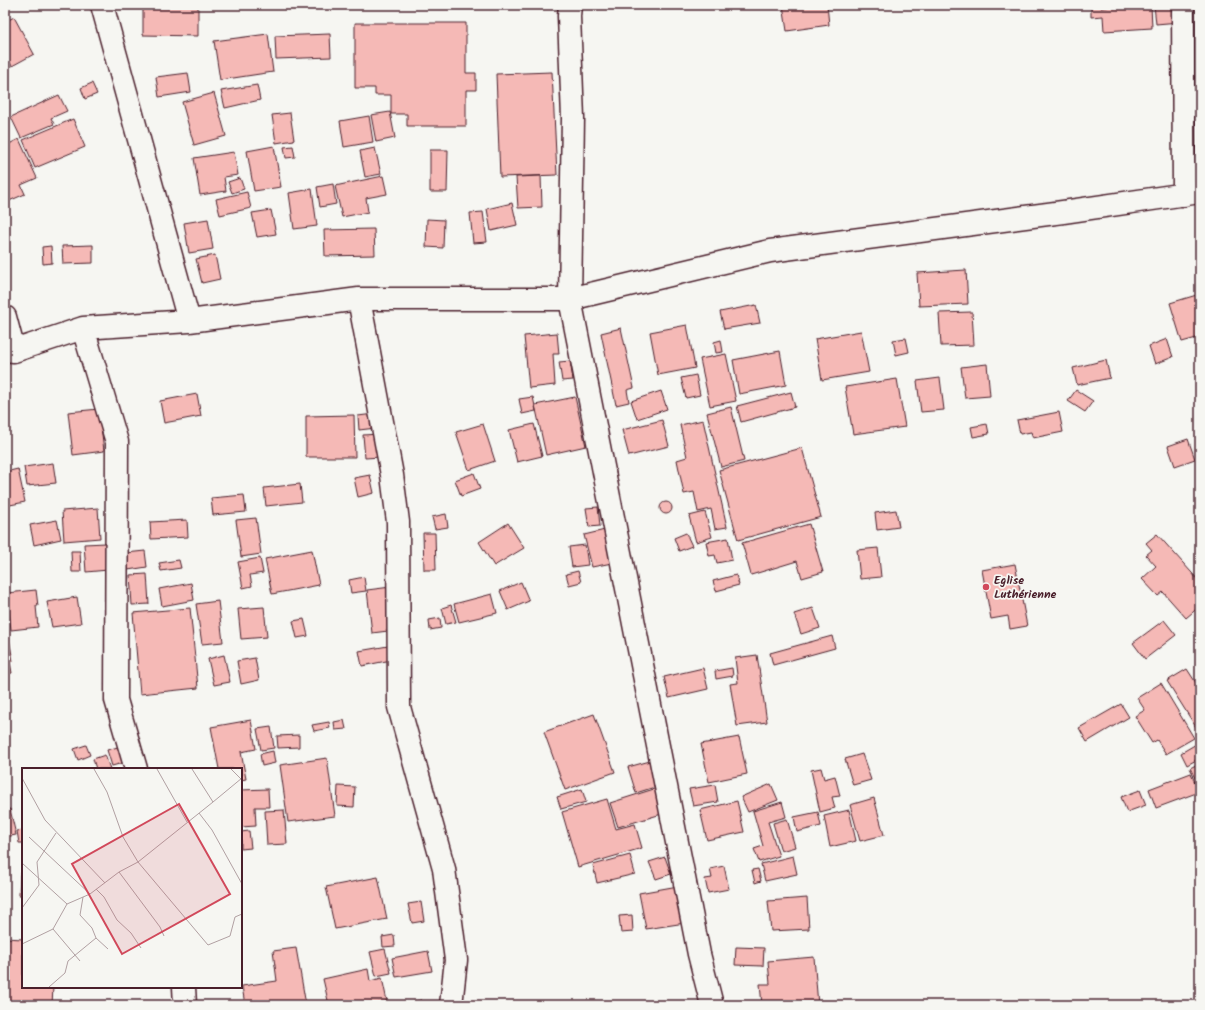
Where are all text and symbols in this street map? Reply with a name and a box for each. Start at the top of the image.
place label: Eglise Luthérienne [994,571,1057,604]
marker: Eglise Luthérienne [981,582,991,592]
inset map [22,768,242,988]

